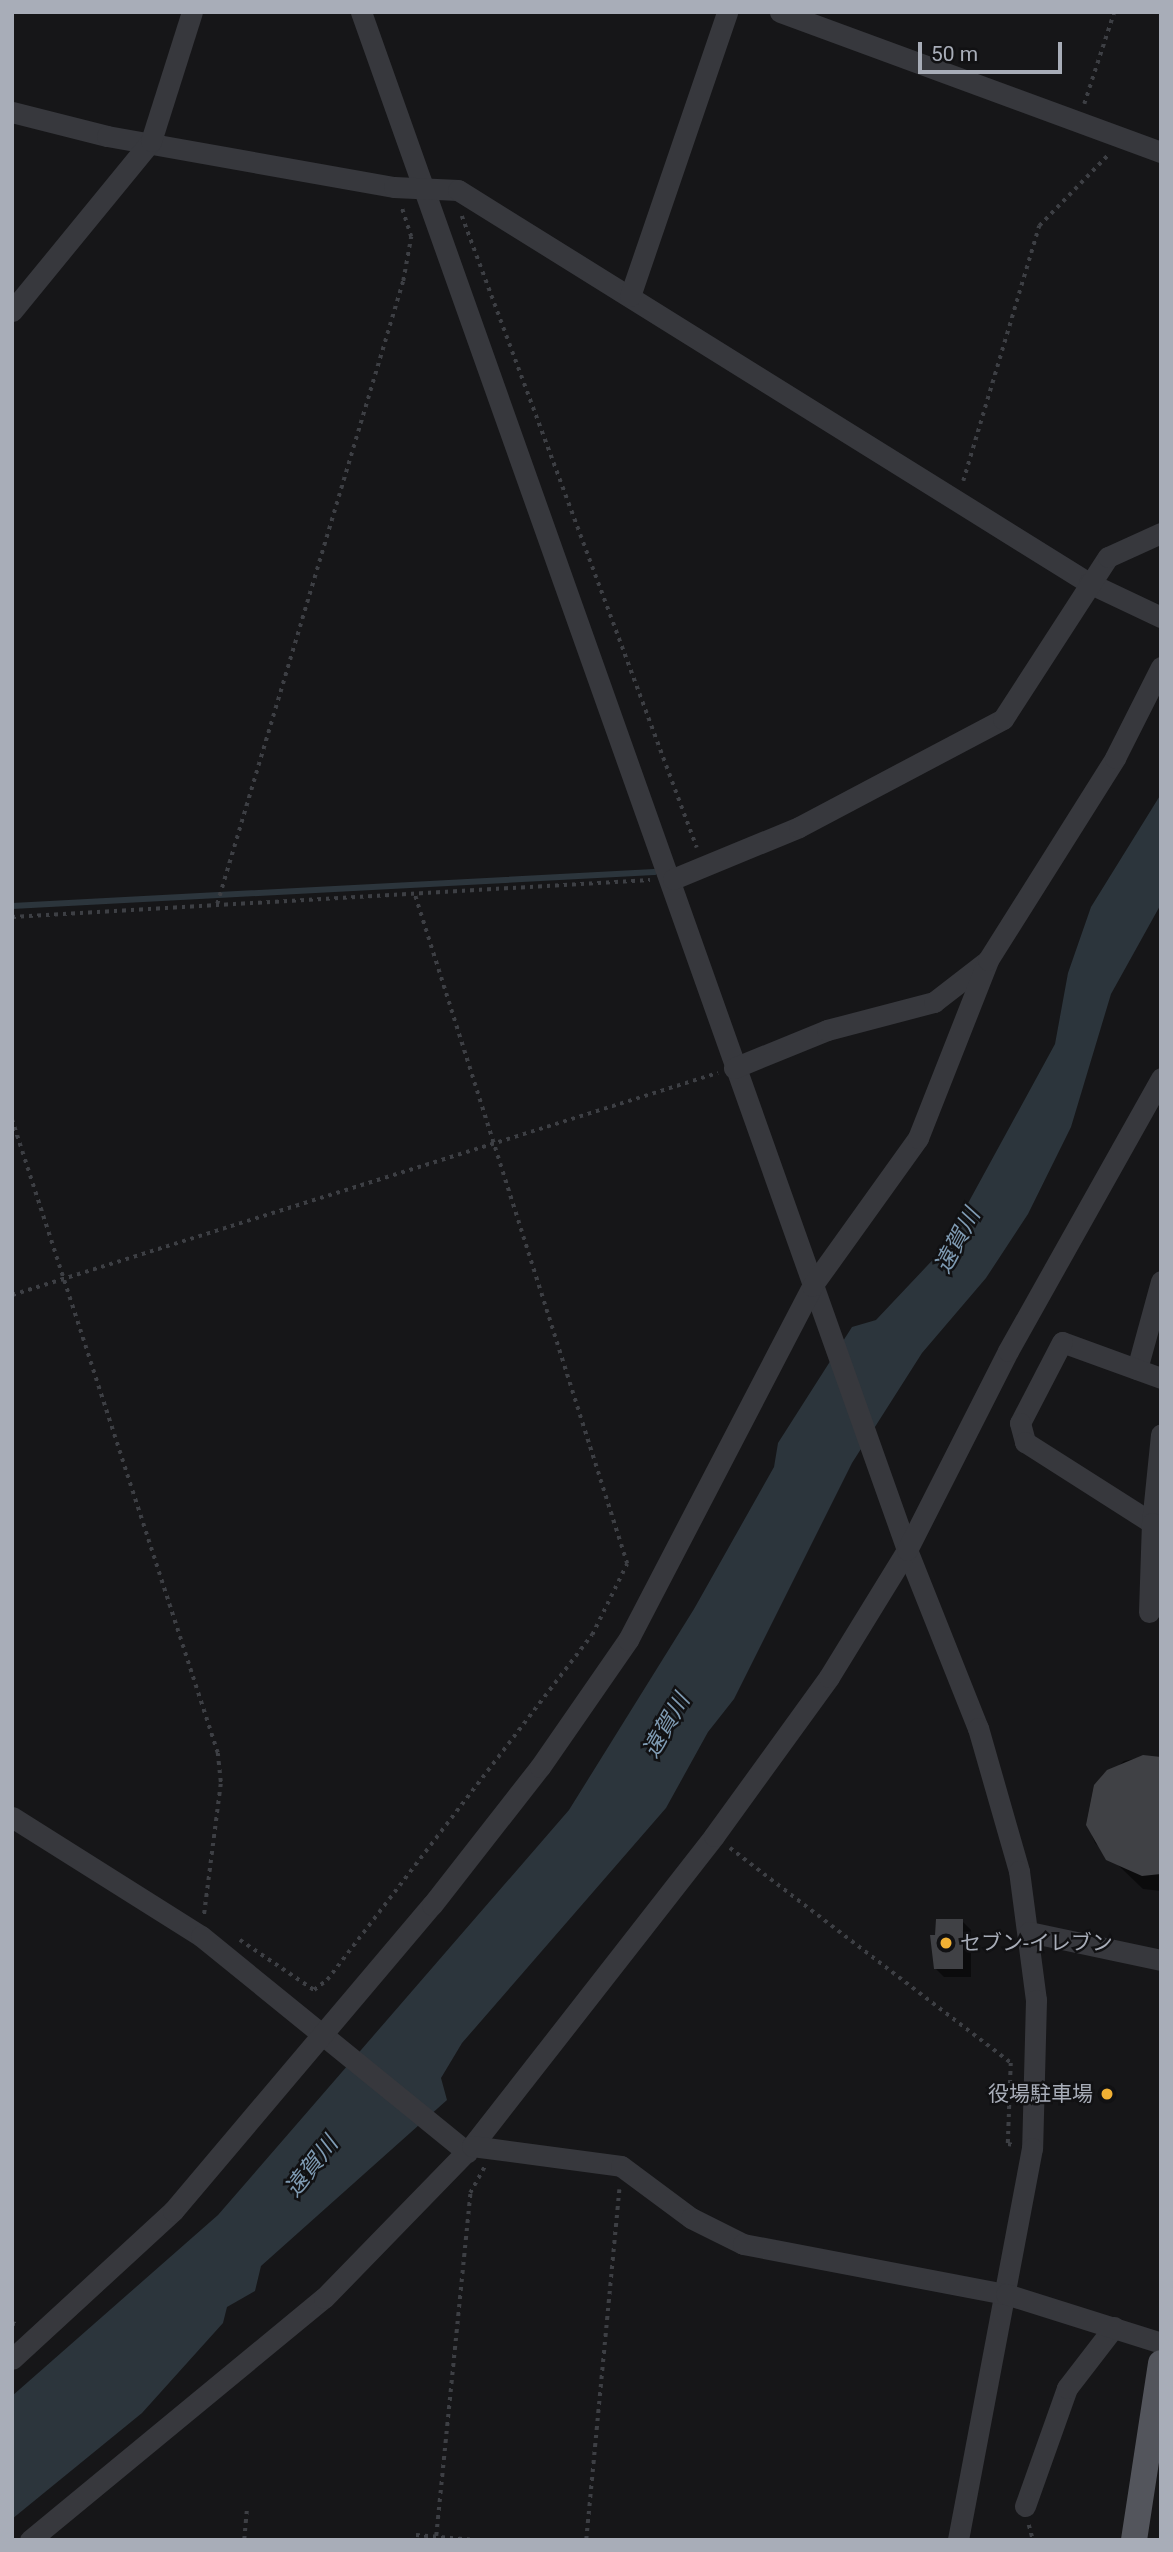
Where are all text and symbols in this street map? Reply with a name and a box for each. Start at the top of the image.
scale bar [921,28,1064,72]
text: 50 m [931,42,978,66]
water label: 遠賀川 [930,1204,986,1278]
water label: 遠賀川 [638,1689,696,1763]
place label: セブン-イレブン [960,1930,1113,1956]
marker: セブン-イレブン [938,1935,954,1951]
place label: 役場駐車場 [988,2081,1093,2107]
marker: 役場駐車場 [1099,2086,1115,2102]
water label: 遠賀川 [280,2131,344,2203]

